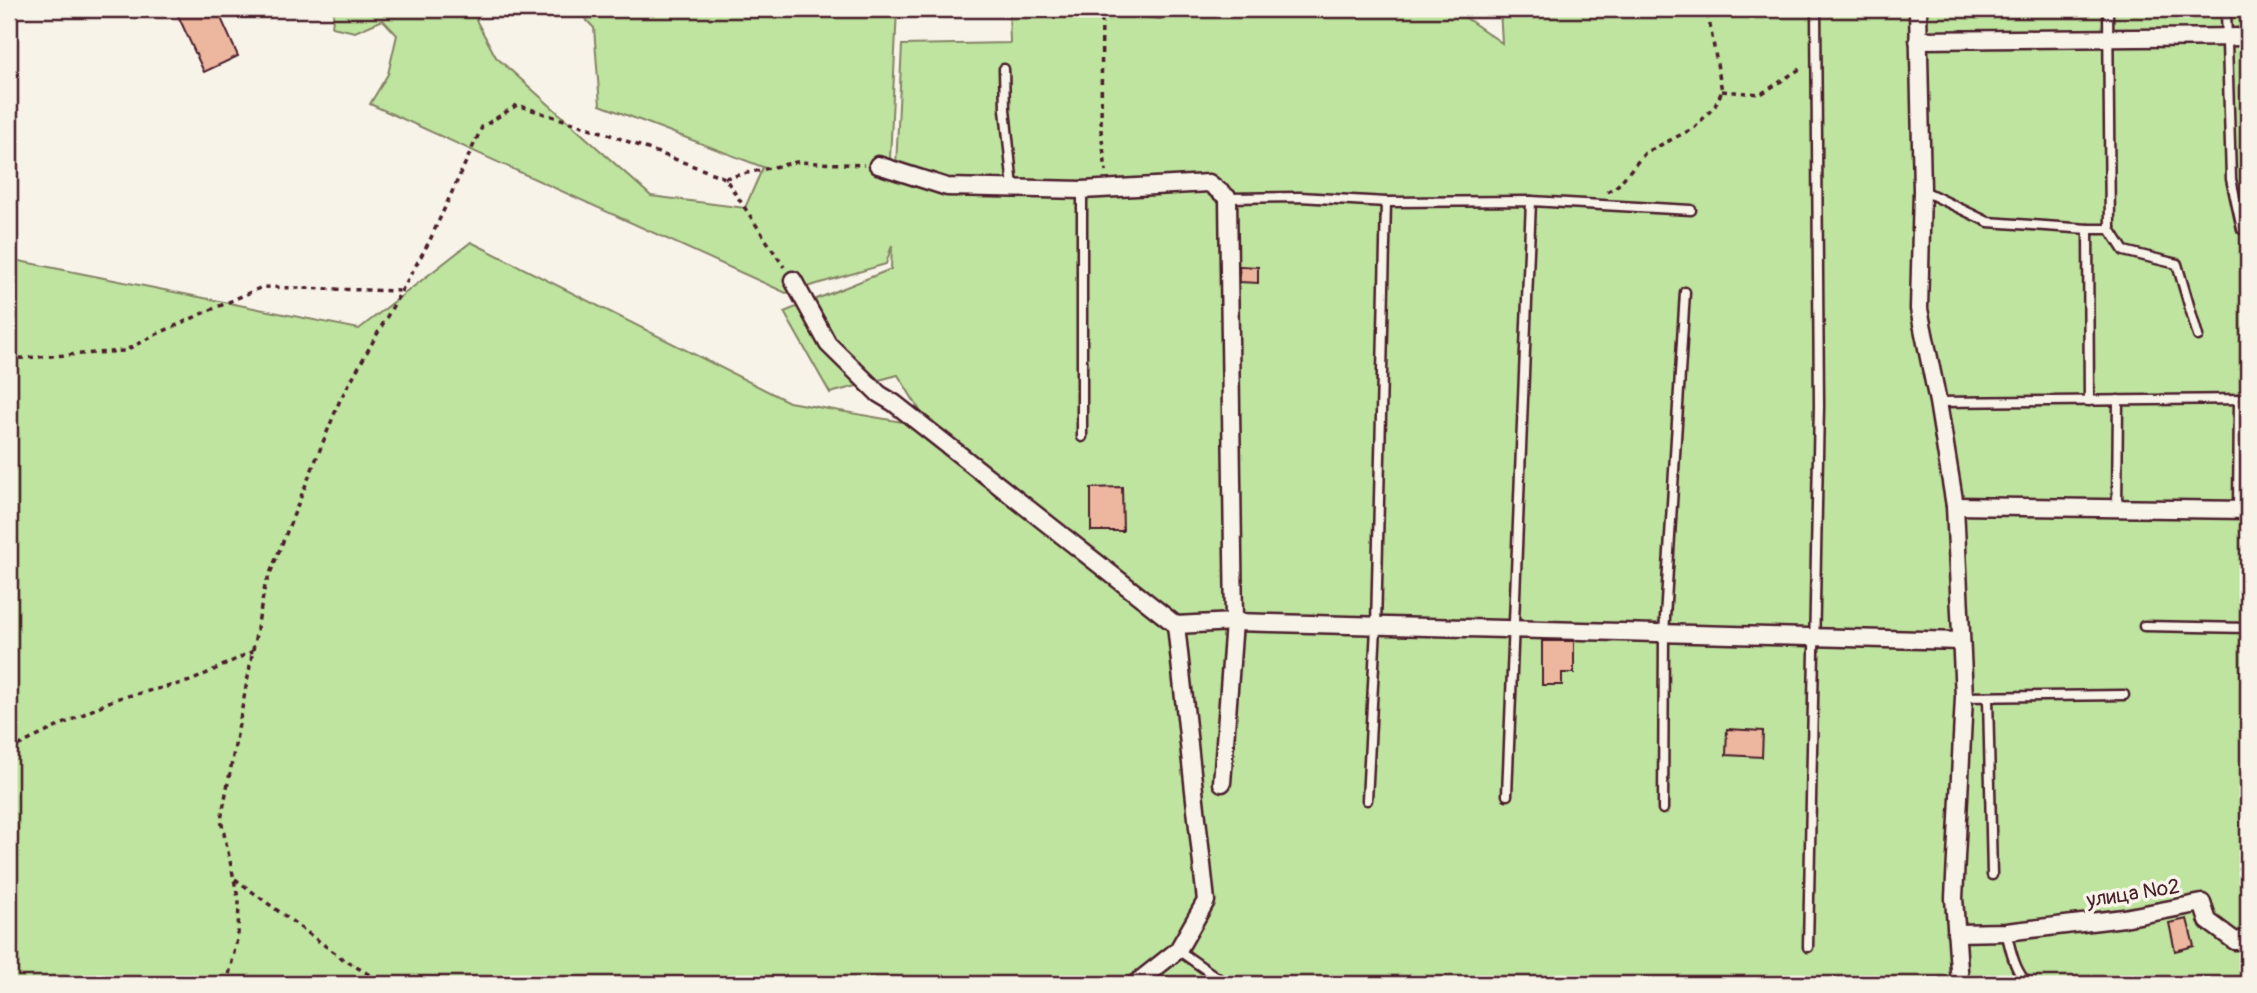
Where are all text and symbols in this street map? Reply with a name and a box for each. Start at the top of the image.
street label: улица №2 [2084,873,2182,914]

